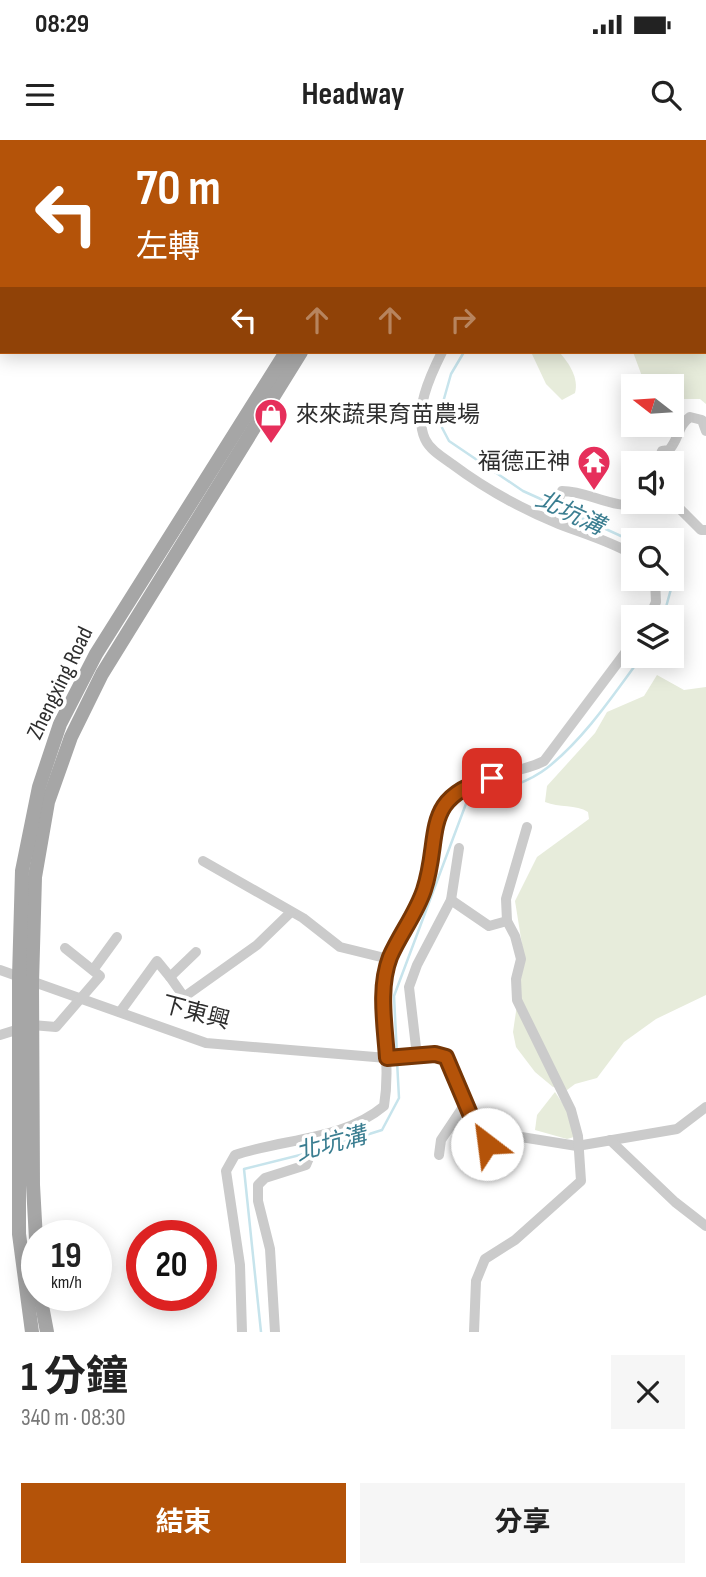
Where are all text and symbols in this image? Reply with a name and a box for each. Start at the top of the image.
text: 08:29 [35,9,89,40]
text: Headway [302,75,404,114]
icon: menu [21,76,59,114]
icon: search [647,76,685,114]
text: 70 m [136,160,221,219]
icon: left [21,168,112,259]
text: 左轉 [136,228,200,267]
icon: left [225,301,263,339]
icon: ahead [298,301,336,339]
icon: ahead [371,301,409,339]
icon: right [444,301,482,339]
north arrow [621,374,684,438]
map controls [621,374,684,668]
shop icon: 來來蔬果育苗農場 [252,396,290,445]
place label: 來來蔬果育苗農場 [296,401,480,429]
temple icon: 福德正神 [575,443,613,492]
place label: 福德正神 [478,448,570,476]
button: sound [621,451,684,514]
water label: 北坑溝 [531,485,611,543]
button: search [621,528,684,591]
button: layers [621,605,684,668]
street label: Zhengxing Road [21,622,99,744]
pin [462,748,522,808]
icon: arrive [473,759,511,797]
street label: 下東興 [159,991,233,1035]
position arrow [450,1107,524,1181]
water label: 北坑溝 [292,1120,372,1167]
speed limit sign: 20 [126,1220,217,1311]
text: 19 [51,1235,82,1278]
text: km/h [51,1272,82,1293]
text: 1 分鐘 [21,1352,128,1403]
button: close [611,1355,685,1429]
text: 340 m · 08:30 [21,1404,125,1432]
button: 結束 [21,1483,346,1563]
button: 分享 [360,1483,685,1563]

